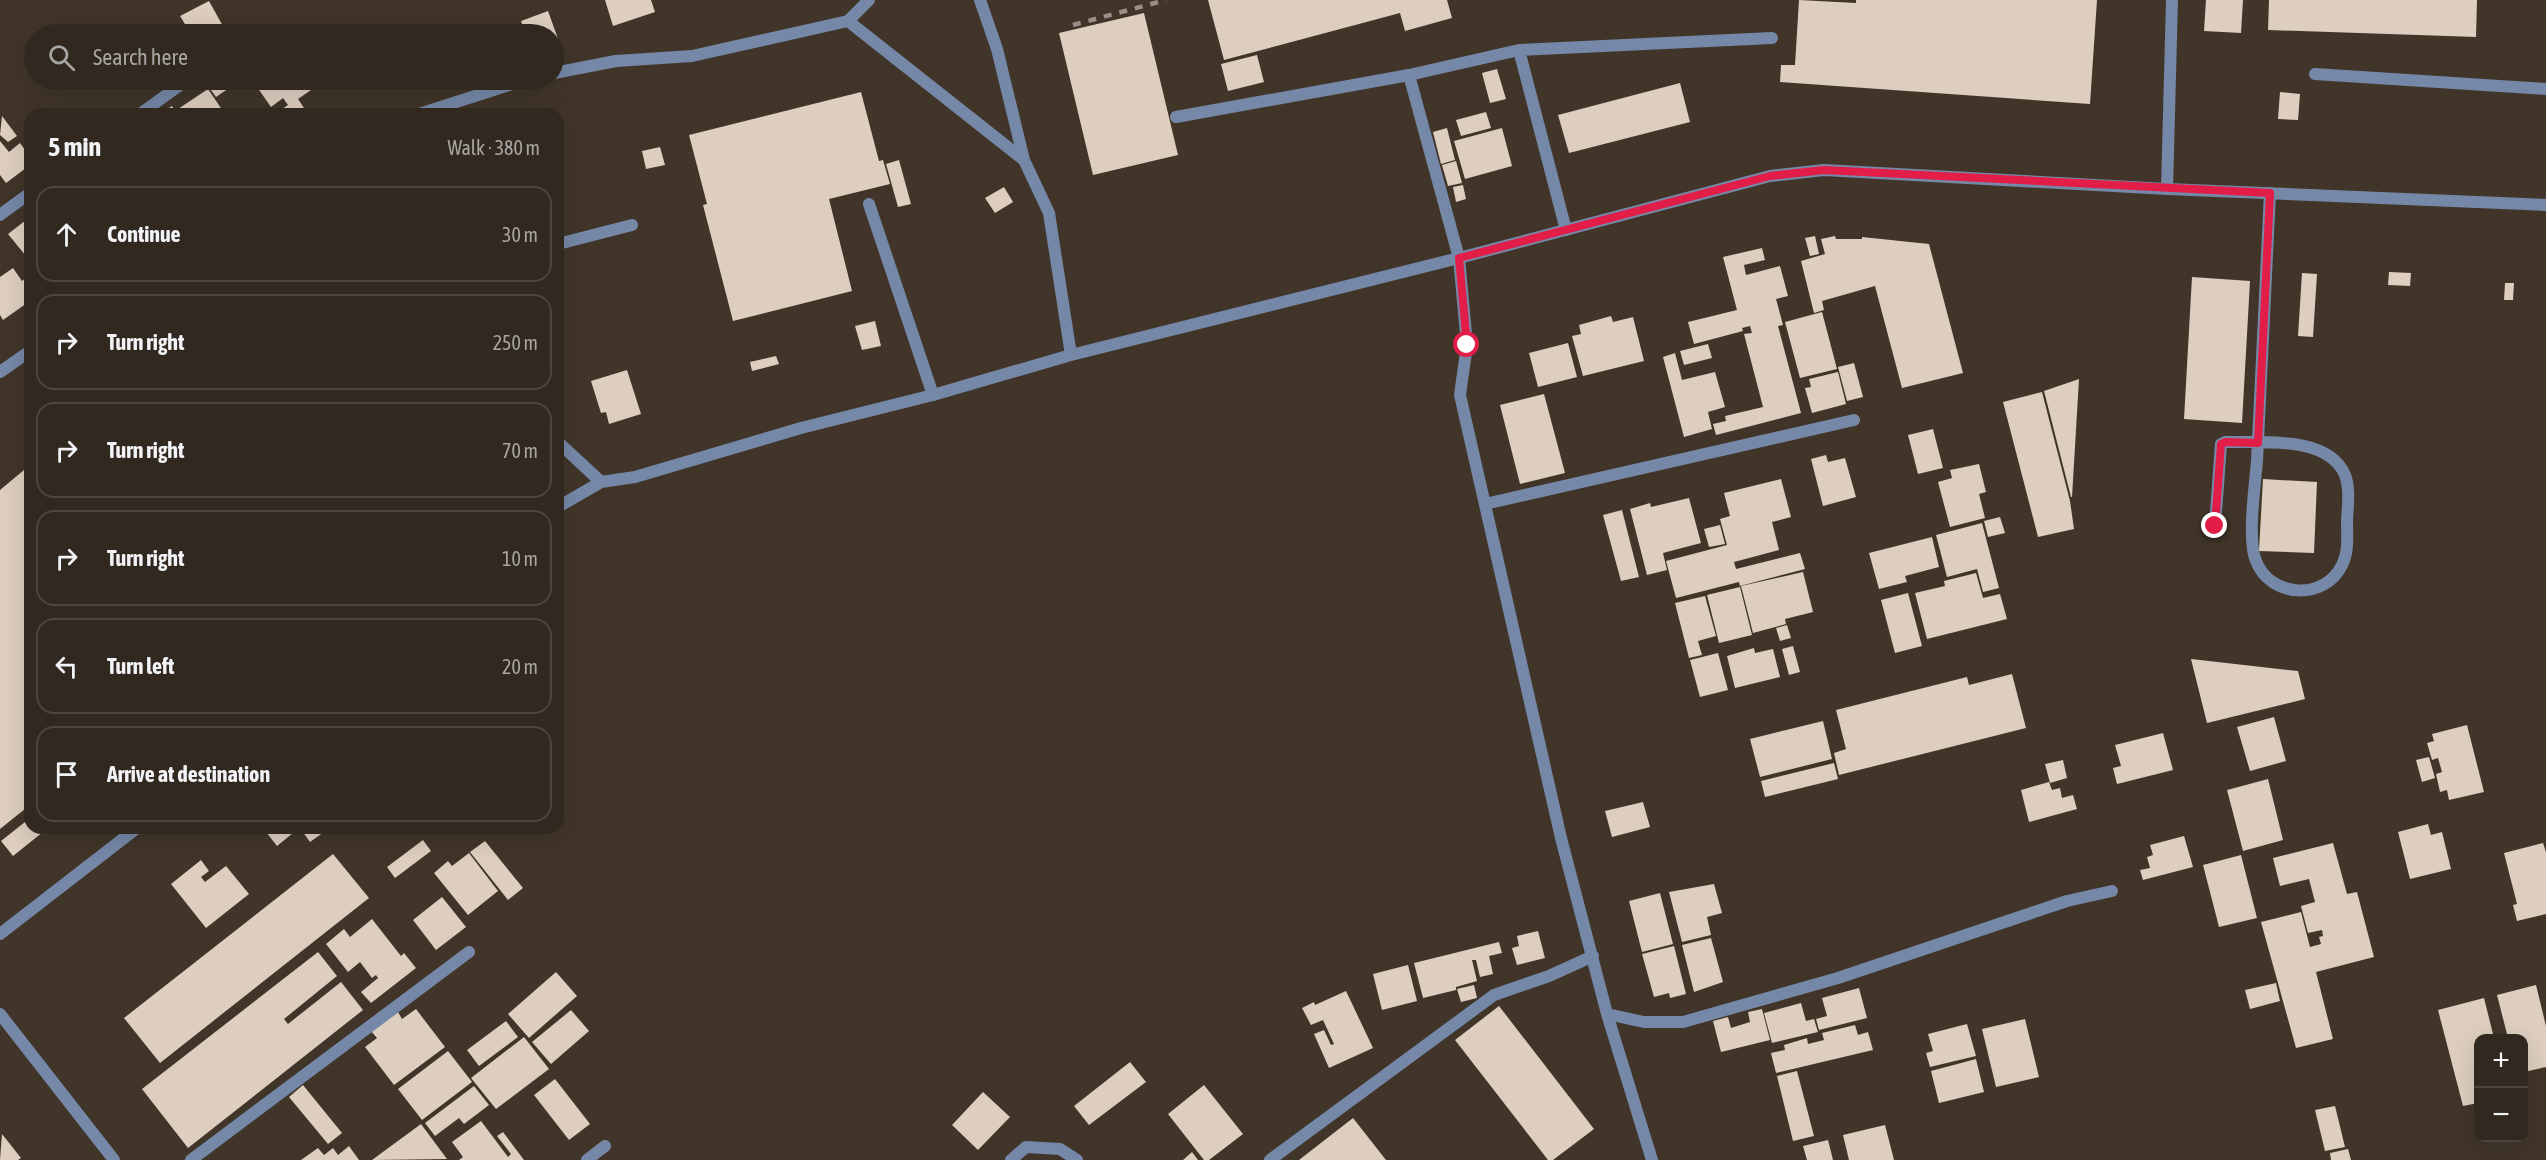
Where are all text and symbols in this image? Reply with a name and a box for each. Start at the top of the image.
search box [24,24,564,90]
icon: search [45,41,78,74]
text: Search here [93,44,188,70]
text: 5 min [48,132,101,162]
text: Walk · 380 m [448,136,540,159]
icon: ahead [50,218,83,251]
text: Continue [107,221,181,247]
text: 30 m [502,223,538,246]
icon: right [50,326,83,359]
text: Turn right [107,329,184,355]
text: 250 m [493,331,538,354]
route start [1453,331,1479,357]
icon: right [50,434,83,467]
text: Turn right [107,437,184,463]
text: 70 m [502,439,538,462]
route end [2201,512,2227,538]
icon: right [50,542,83,575]
text: Turn right [107,545,184,571]
text: 10 m [502,547,538,570]
icon: left [50,650,83,683]
text: Turn left [107,653,174,679]
text: 20 m [502,655,538,678]
icon: arrive [50,758,83,791]
text: Arrive at destination [107,761,270,787]
map controls [2474,1034,2528,1142]
button: + [2474,1034,2528,1088]
button: − [2474,1088,2528,1142]

